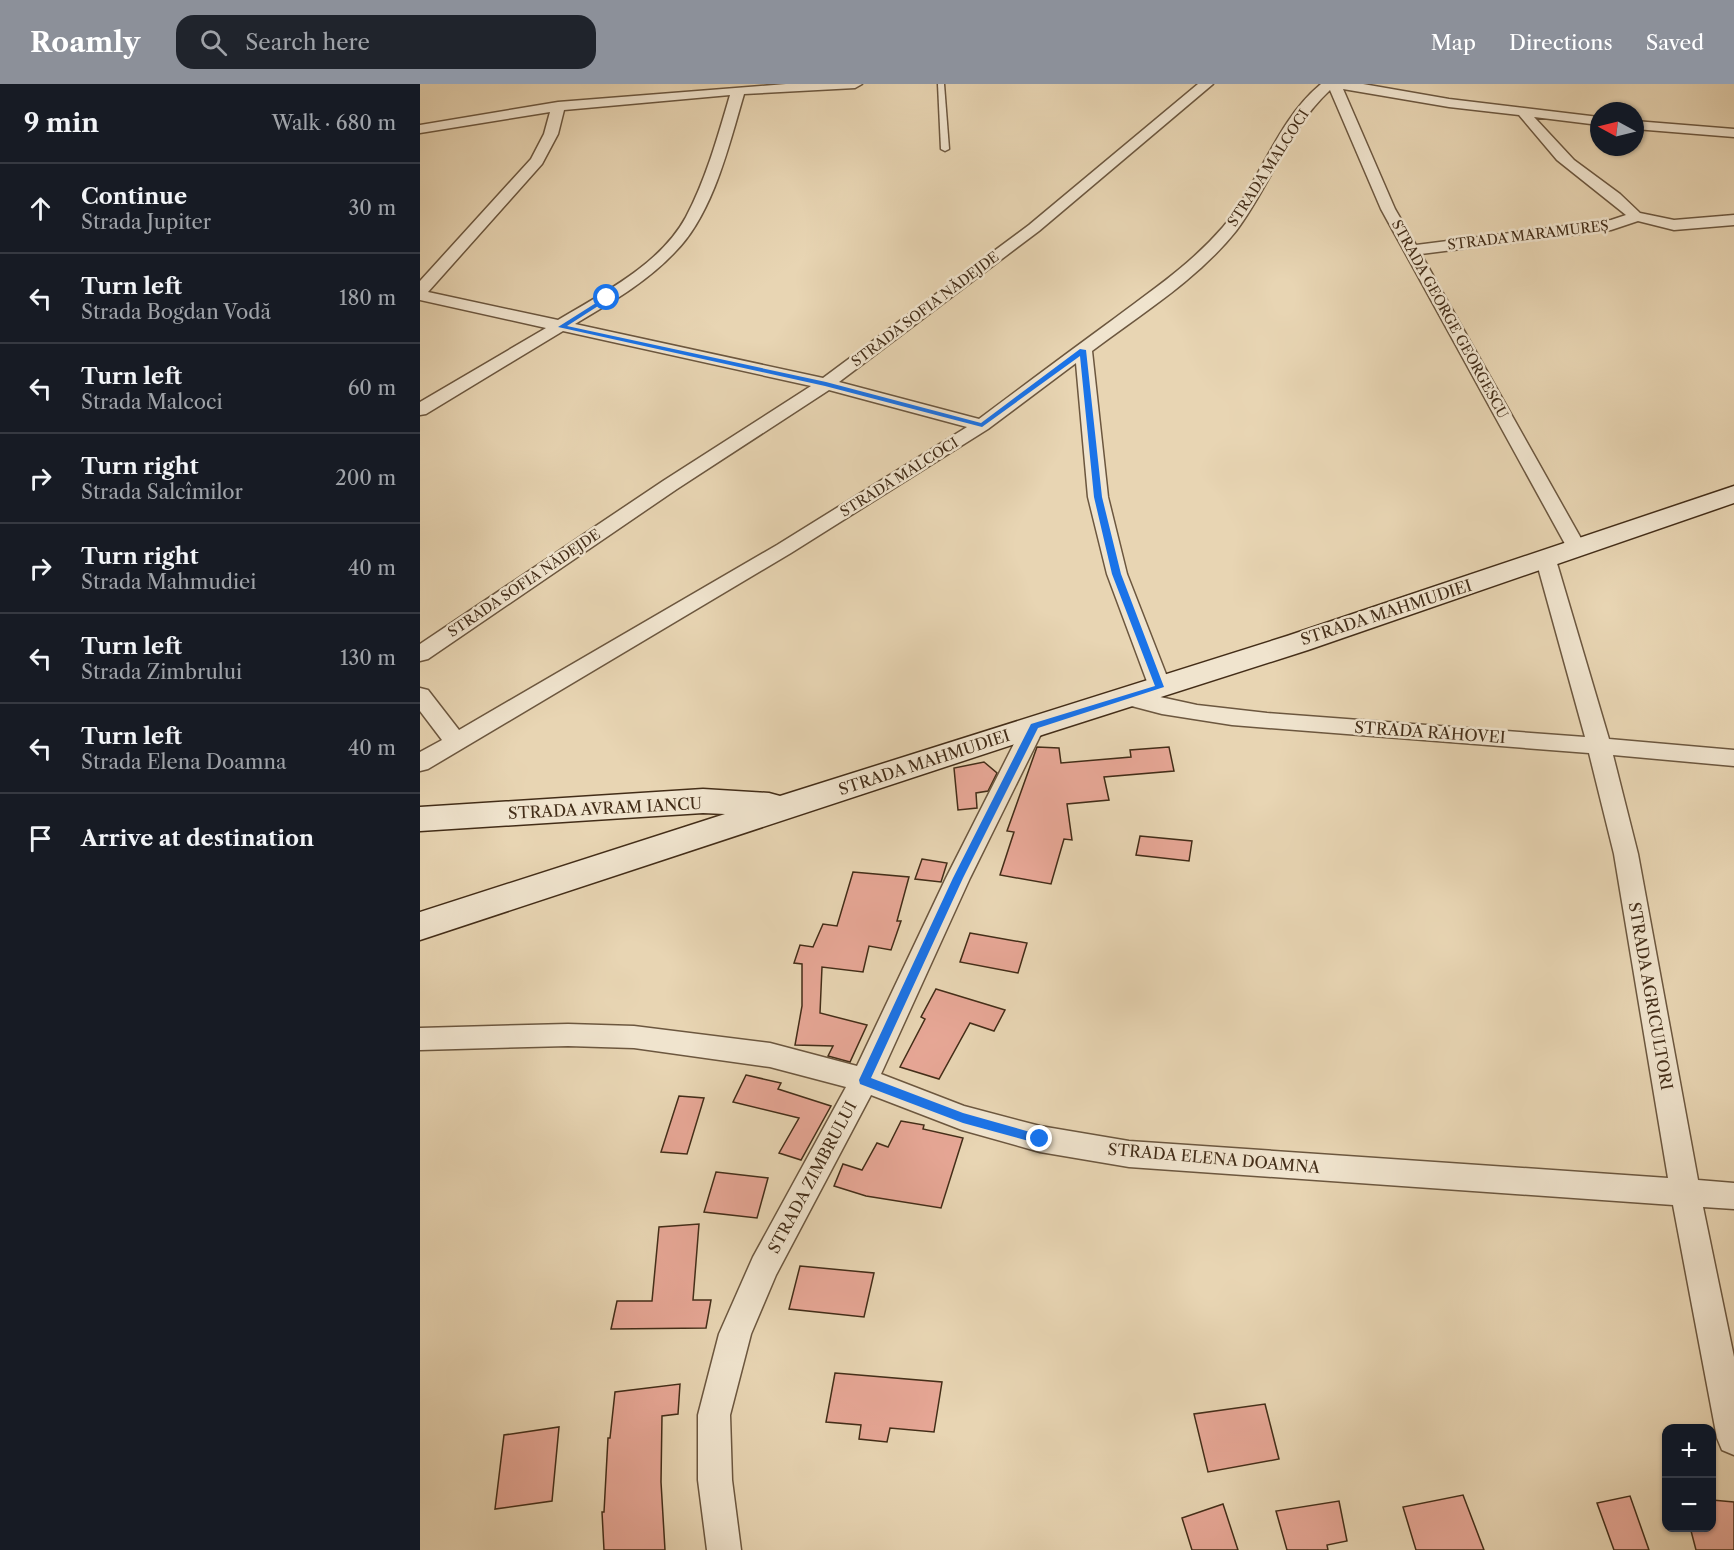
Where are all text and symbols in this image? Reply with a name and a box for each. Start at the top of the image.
search box [176,15,596,69]
text: Roamly [30,25,140,59]
icon: search [197,26,230,59]
text: Search here [245,29,370,56]
text: Map [1431,30,1476,55]
text: Directions [1509,30,1613,55]
text: Saved [1646,30,1704,55]
north arrow [1590,102,1644,156]
street label: STRADA MALCOCI [1223,106,1313,230]
text: 9 min [24,107,99,139]
text: Walk · 680 m [272,111,396,135]
text: Continue [81,183,187,210]
icon: ahead [24,192,57,225]
text: 30 m [348,196,396,220]
text: Strada Jupiter [81,210,211,234]
street label: STRADA GEORGE GEORGESCU [1388,216,1512,422]
street label: STRADA MARAMUREȘ [1446,216,1610,254]
street label: STRADA SOFIA NĂDEJDE [848,248,1002,370]
text: Turn left [81,273,182,300]
icon: left [24,282,57,315]
route start [593,284,619,310]
text: 180 m [339,286,396,310]
text: Strada Bogdan Vodă [81,300,271,324]
text: Turn left [81,363,182,390]
icon: left [24,372,57,405]
text: 60 m [348,376,396,400]
text: Strada Malcoci [81,390,223,414]
street label: STRADA MALCOCI [837,433,961,521]
text: Turn right [81,453,199,480]
icon: right [24,462,57,495]
text: 200 m [335,466,396,490]
text: Strada Salcîmilor [81,480,243,504]
street label: STRADA SOFIA NĂDEJDE [444,525,604,641]
text: Turn right [81,543,199,570]
icon: right [24,552,57,585]
text: 40 m [348,556,396,580]
text: Strada Mahmudiei [81,570,256,594]
street label: STRADA MAHMUDIEI [1298,575,1474,649]
text: Turn left [81,633,182,660]
icon: left [24,642,57,675]
text: 130 m [340,646,396,670]
text: Strada Zimbrului [81,660,242,684]
street label: STRADA RAHOVEI [1354,717,1506,747]
text: Turn left [81,723,182,750]
street label: STRADA MAHMUDIEI [836,725,1012,799]
icon: left [24,732,57,765]
text: 40 m [348,736,396,760]
text: Strada Elena Doamna [81,750,287,774]
street label: STRADA AVRAM IANCU [508,793,702,823]
icon: arrive [24,822,57,855]
text: Arrive at destination [81,825,314,852]
street label: STRADA AGRICULTORI [1625,900,1677,1092]
street label: STRADA ZIMBRULUI [763,1097,861,1257]
route end [1026,1125,1052,1151]
street label: STRADA ELENA DOAMNA [1107,1139,1322,1177]
map controls [1662,1424,1716,1532]
button: + [1662,1424,1716,1478]
button: − [1662,1478,1716,1532]

